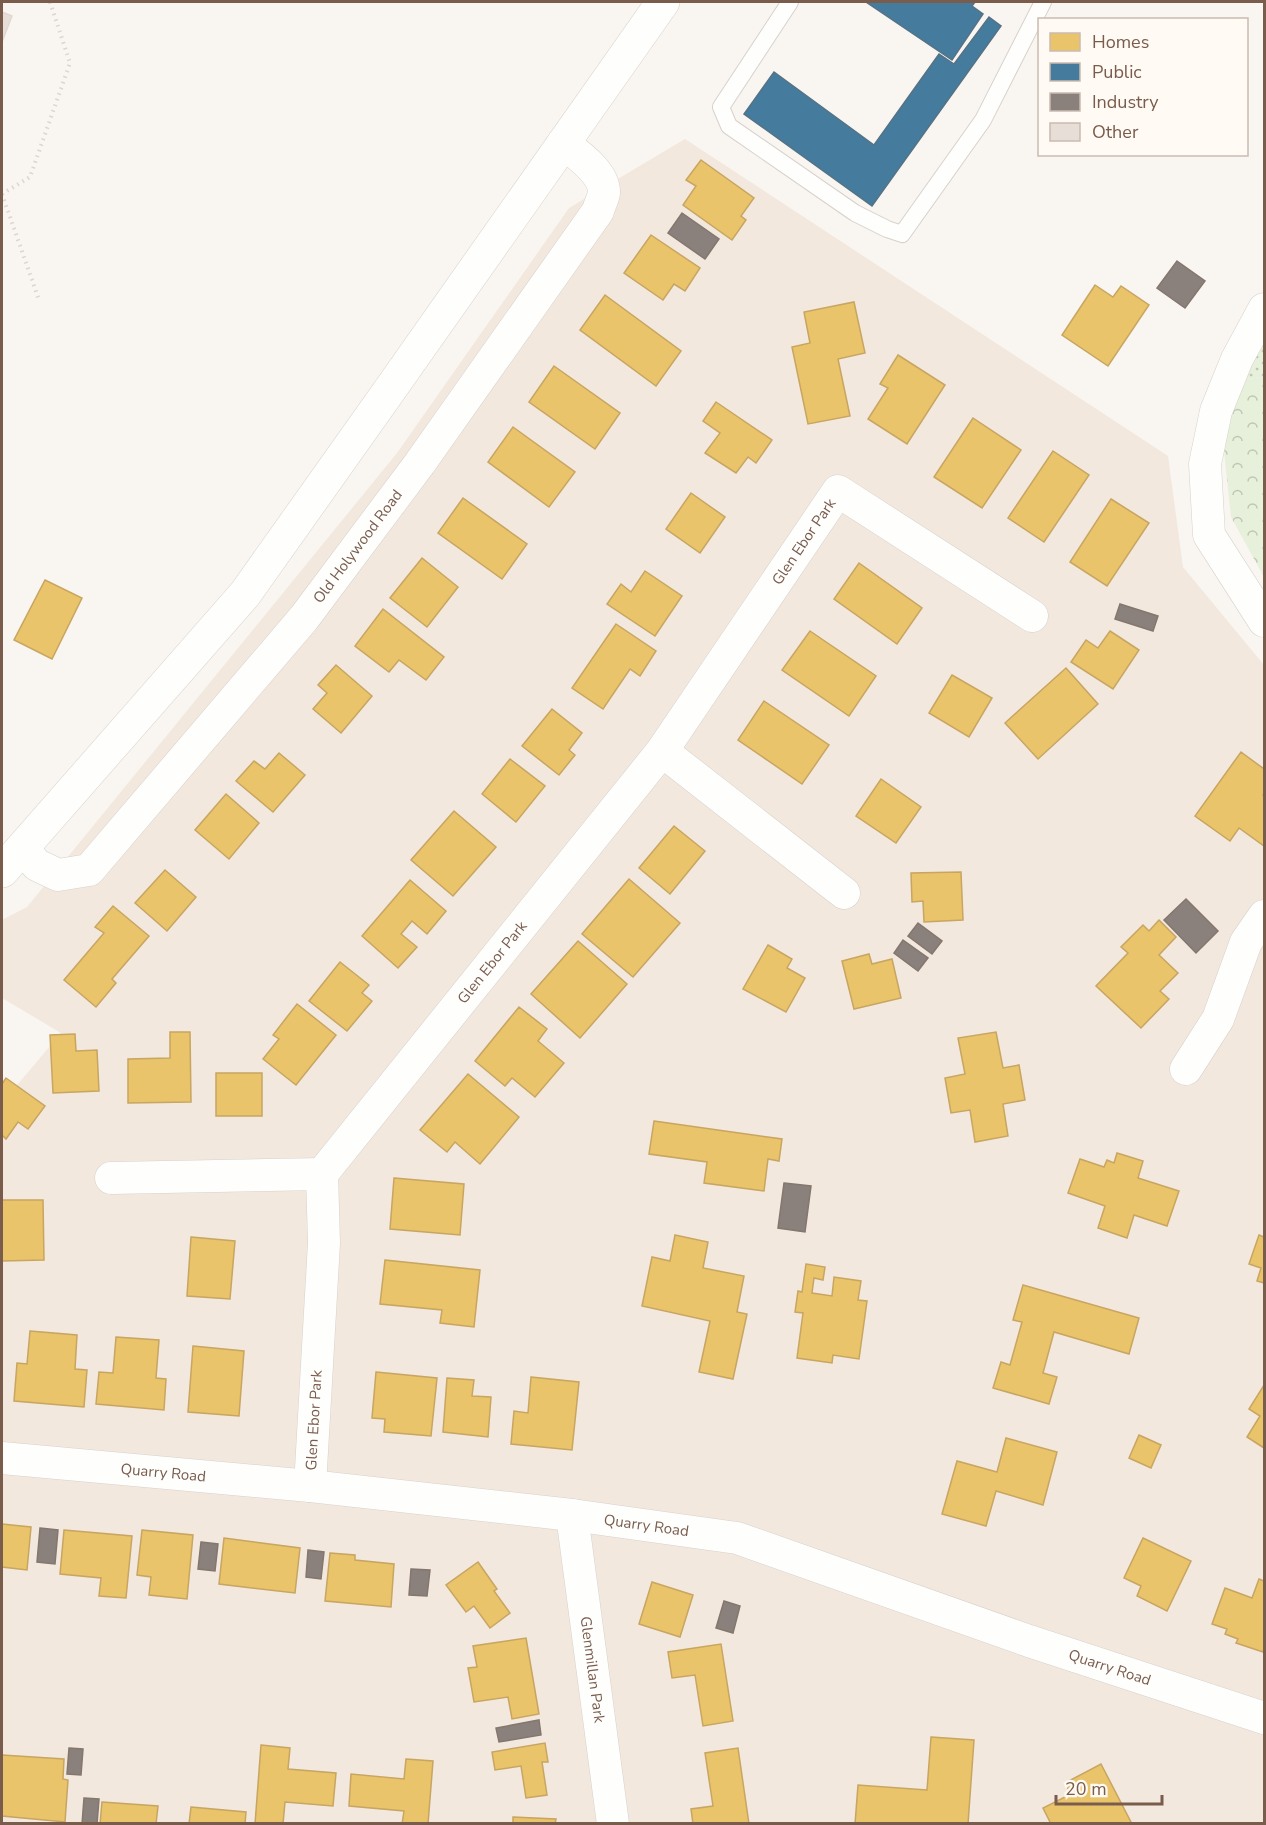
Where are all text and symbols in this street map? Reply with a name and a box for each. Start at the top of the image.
legend [1038,18,1248,156]
text: Homes [1092,30,1149,54]
text: Public [1092,60,1142,84]
text: Industry [1092,90,1159,114]
text: Other [1092,120,1139,144]
street label: Old Holywood Road [308,485,407,607]
street label: Glen Ebor Park [767,494,841,589]
street label: Glen Ebor Park [453,916,532,1008]
street label: Glen Ebor Park [301,1369,327,1471]
street label: Quarry Road [120,1459,207,1487]
street label: Quarry Road [603,1510,690,1541]
street label: Glenmillan Park [576,1615,610,1725]
street label: Quarry Road [1066,1645,1153,1690]
scale bar [1056,1768,1162,1806]
text: 20 m [1065,1777,1107,1801]

